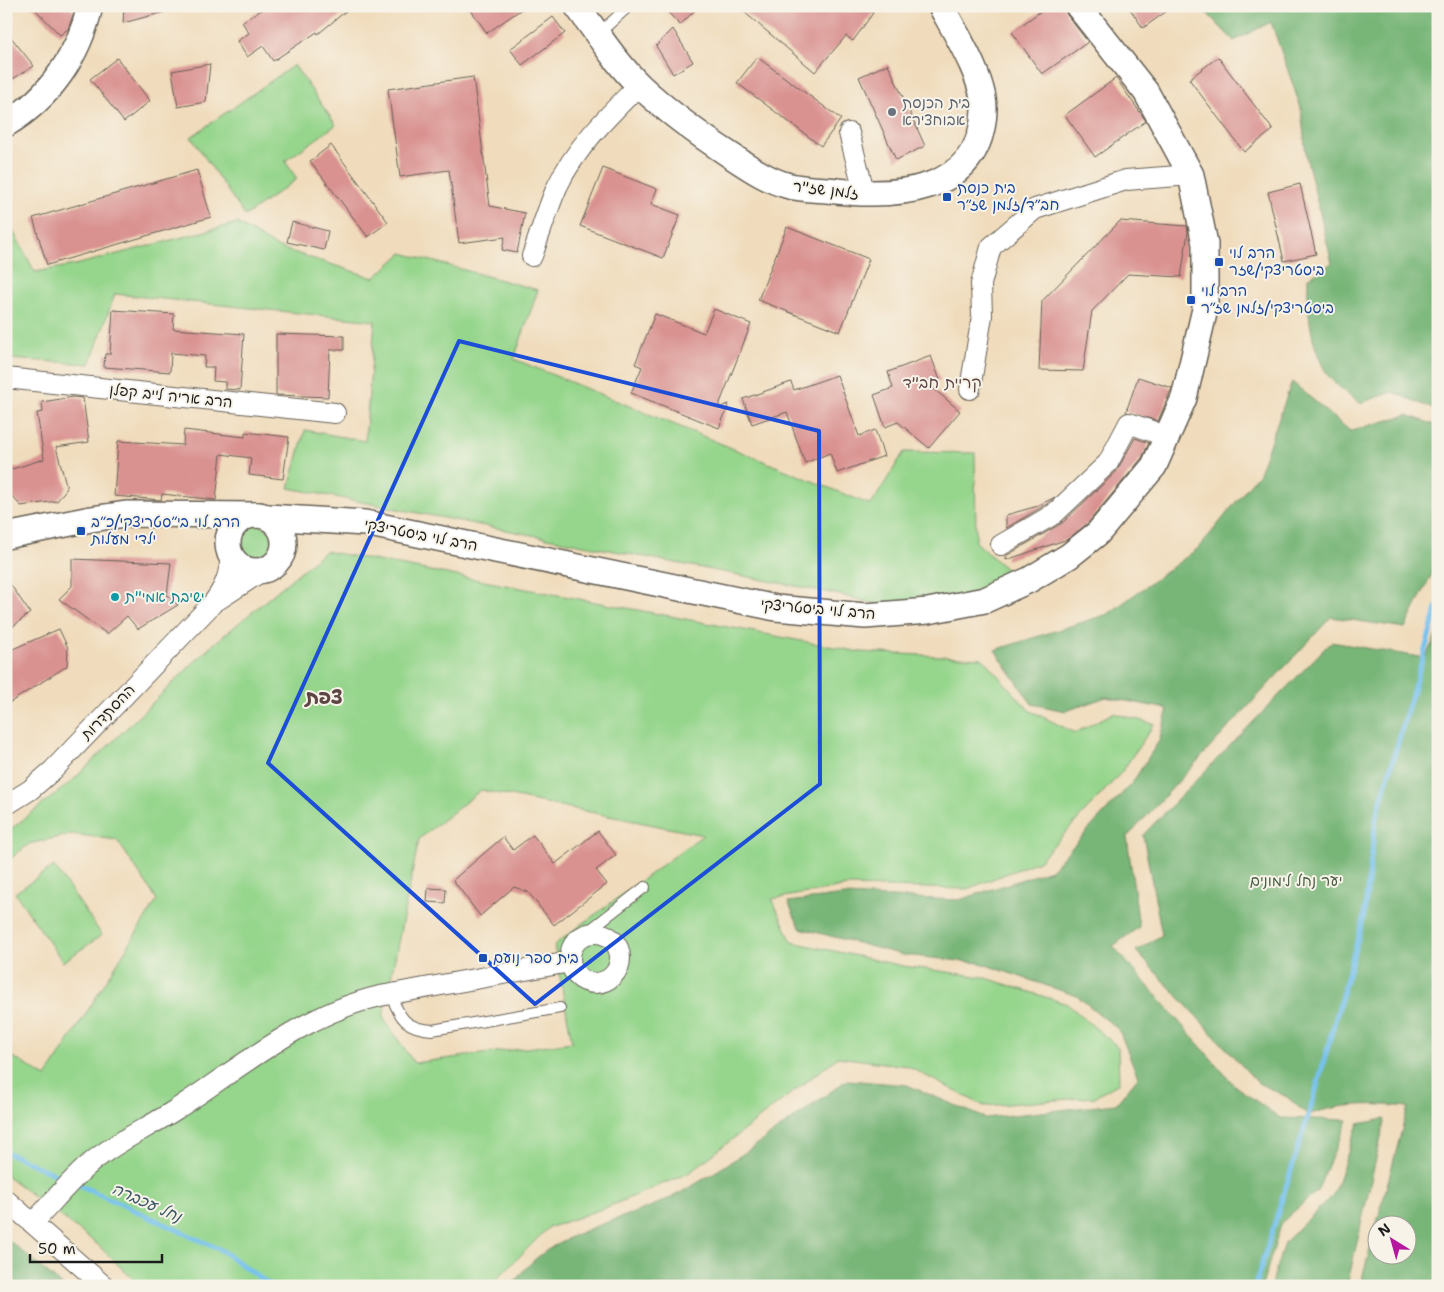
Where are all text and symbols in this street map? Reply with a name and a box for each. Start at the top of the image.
place label: בית הכנסת אבוחצירא [902,93,970,130]
marker: בית הכנסת אבוחצירא [886,106,898,118]
street label: זלמן שז"ר [792,176,860,204]
place label: בית כנסת חב״ד/זלמן שז״ר [957,178,1059,215]
marker: בית כנסת חב״ד/זלמן שז״ר [941,191,953,203]
place label: הרב לוי ביסטריצקי/שזר [1229,243,1324,280]
marker: הרב לוי ביסטריצקי/שזר [1213,256,1225,268]
place label: הרב לוי ביסטריצקי/זלמן שז״ר [1201,281,1334,318]
marker: הרב לוי ביסטריצקי/זלמן שז״ר [1185,294,1197,306]
district label: קריית חב"ד [902,372,982,393]
street label: הרב אריה לייב קפלן [108,380,234,412]
place label: הרב לוי בי״סטריצקי/כ״ב ילדי מעלות [90,512,240,549]
street label: הרב לוי ביסטריצקי [362,514,480,556]
marker: הרב לוי בי״סטריצקי/כ״ב ילדי מעלות [75,525,87,537]
place label: ישיבת אמי"ת [124,587,204,607]
marker: ישיבת אמי"ת [109,591,121,603]
street label: הרב לוי ביסטריצקי [760,594,876,624]
street label: ההסתדרות [76,680,139,745]
district label: צפת [303,684,343,710]
park label: יער נחל לימונים [1250,871,1342,891]
place label: בית ספר נועם [493,948,579,968]
marker: בית ספר נועם [477,952,489,964]
water label: נחל עכברה [109,1178,186,1228]
north arrow [1366,1214,1416,1264]
text: N [1374,1219,1394,1240]
scale bar [30,1232,162,1264]
text: 50 m [38,1239,76,1259]

